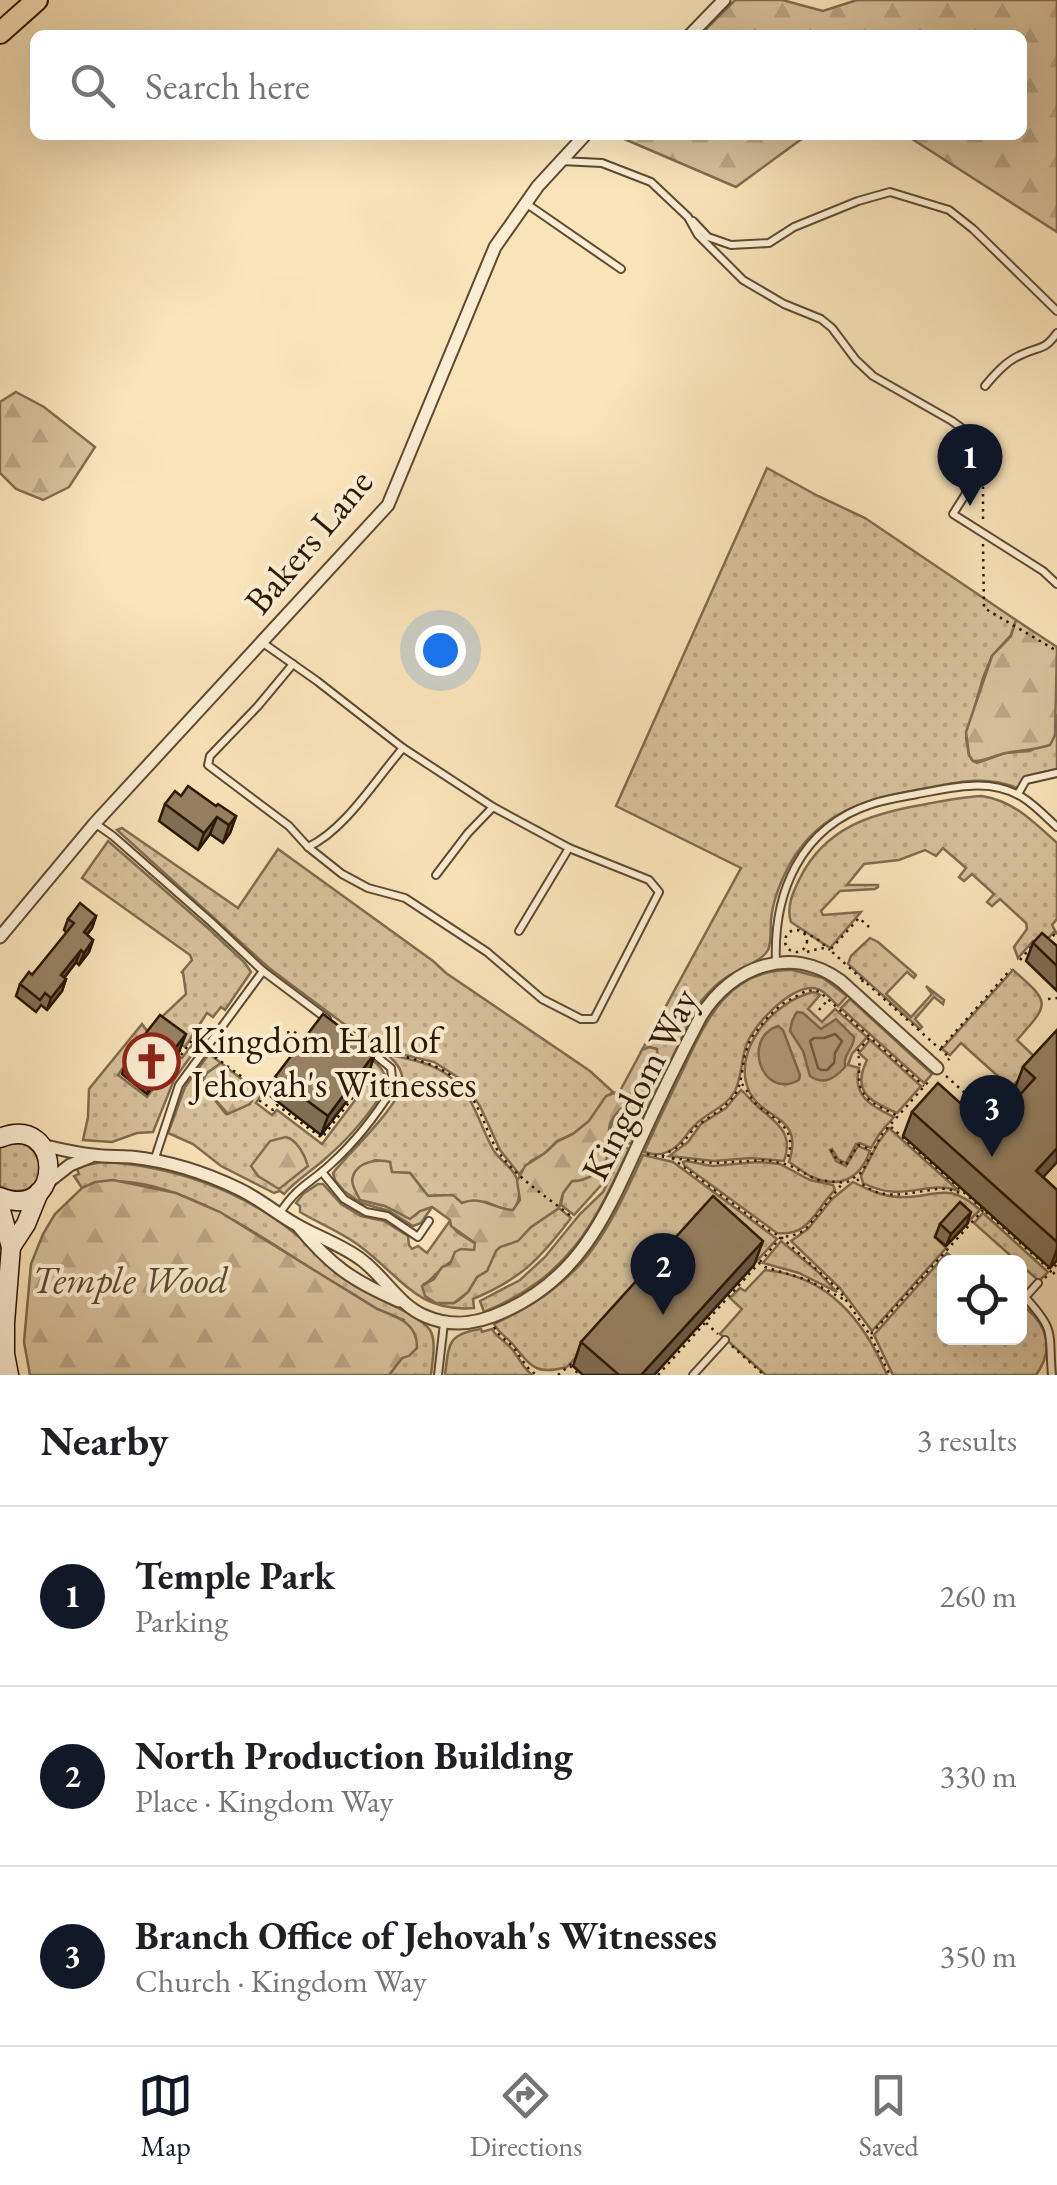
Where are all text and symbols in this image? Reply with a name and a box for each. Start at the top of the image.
search box [30,30,1027,140]
icon: search [65,58,120,113]
text: Search here [145,61,310,110]
pin: 1 [938,424,1002,506]
street label: Bakers Lane [233,458,383,624]
your location [415,625,466,676]
street label: Kingdom Way [570,979,709,1188]
place label: Kingdom Hall of Jehovah's Witnesses [188,1015,477,1108]
church icon: Kingdom Hall of Jehovah's Witnesses [122,1031,182,1091]
pin: 3 [960,1074,1024,1157]
pin: 2 [630,1232,696,1315]
park label: Temple Wood [32,1255,228,1304]
map controls [937,1255,1027,1345]
button: locate [937,1255,1027,1345]
text: Nearby [40,1413,169,1468]
text: 3 results [917,1419,1017,1461]
text: Temple Park [135,1551,335,1600]
text: 1 [64,1575,81,1617]
text: 260 m [940,1575,1017,1617]
text: Parking [135,1600,228,1642]
text: North Production Building [135,1731,573,1780]
text: 2 [64,1755,81,1797]
text: 330 m [940,1755,1017,1797]
text: Place · Kingdom Way [135,1780,394,1822]
text: Branch Office of Jehovah's Witnesses [135,1911,717,1960]
text: 3 [64,1935,81,1977]
text: 350 m [940,1935,1017,1977]
text: Church · Kingdom Way [135,1960,427,2002]
tab: Map [138,2068,193,2164]
tab: Directions [470,2068,582,2164]
tab: Saved [859,2068,919,2164]

